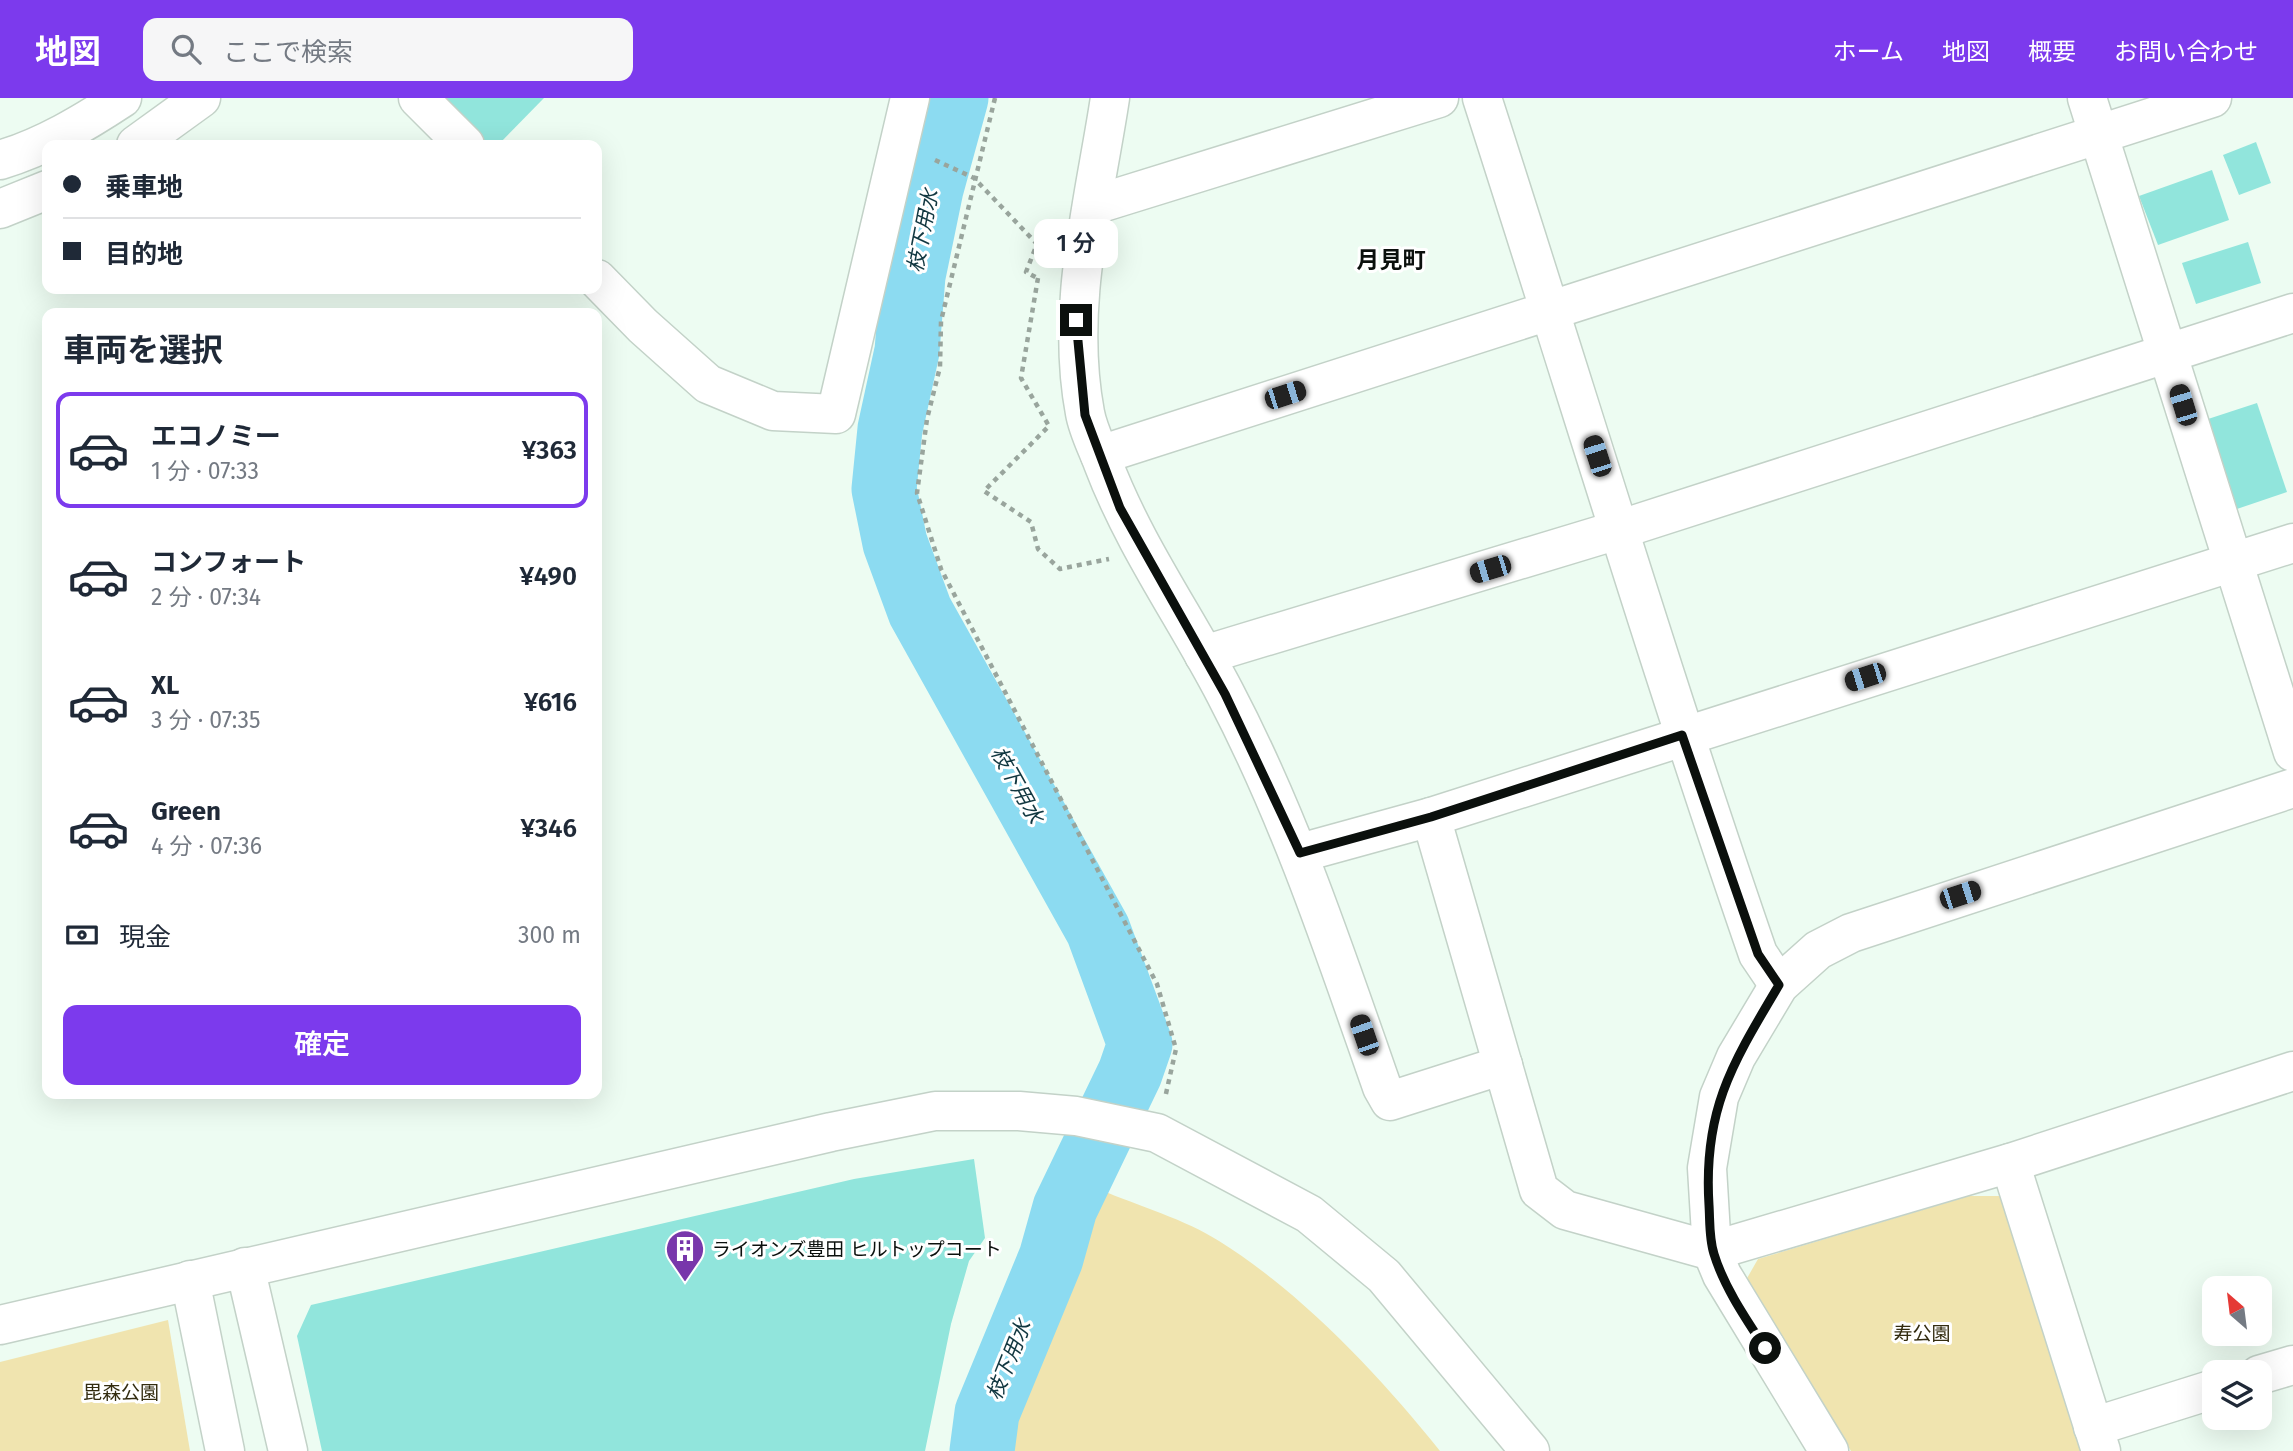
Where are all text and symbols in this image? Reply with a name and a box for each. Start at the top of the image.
search box [143,18,633,81]
icon: search [167,30,205,68]
text: 地図 [35,32,101,72]
text: ここで検索 [223,37,353,68]
text: ホーム [1833,38,1904,66]
text: 地図 [1942,38,1990,66]
text: 概要 [2028,38,2076,66]
text: お問い合わせ [2114,38,2258,66]
text: 乗車地 [105,172,183,203]
water label: 枝下用水 [902,185,944,275]
callout: 1 分 [1034,218,1118,268]
text: 1 分 [1056,229,1096,257]
text: 目的地 [105,239,183,270]
district label: 月見町 [1357,246,1426,274]
route end [1060,304,1092,336]
text: 車両を選択 [63,331,223,369]
car [1262,379,1309,411]
car [2167,382,2200,428]
icon: car [67,419,130,482]
text: エコノミー [151,421,281,452]
car [1581,433,1614,479]
text: ¥363 [522,435,577,466]
text: 1 分 · 07:33 [151,457,259,485]
icon: car [67,545,130,608]
text: コンフォート [151,547,306,578]
car [1467,553,1514,585]
text: ¥490 [520,561,577,592]
text: 2 分 · 07:34 [151,583,261,611]
car [1842,661,1889,693]
text: XL [151,670,179,701]
icon: car [67,671,130,734]
text: ¥616 [524,687,577,718]
text: 3 分 · 07:35 [151,706,261,734]
water label: 枝下用水 [985,742,1050,830]
text: Green [151,796,221,827]
icon: car [67,797,130,860]
text: ¥346 [521,813,577,844]
text: 4 分 · 07:36 [151,832,262,860]
car [1937,879,1984,911]
icon: cash [63,916,101,954]
text: 300 m [518,921,581,949]
text: 現金 [119,922,171,953]
button: 確定 [63,1005,581,1085]
car [1348,1012,1381,1058]
building icon: ライオンズ豊田 ヒルトップコート [664,1228,706,1283]
place label: ライオンズ豊田 ヒルトップコート [712,1238,1002,1261]
north arrow [2202,1276,2272,1346]
map controls [2202,1276,2272,1430]
water label: 枝下用水 [981,1314,1038,1404]
park label: 寿公園 [1893,1322,1951,1345]
route start [1749,1332,1781,1364]
button: layers [2202,1360,2272,1430]
park label: 毘森公園 [83,1381,159,1404]

